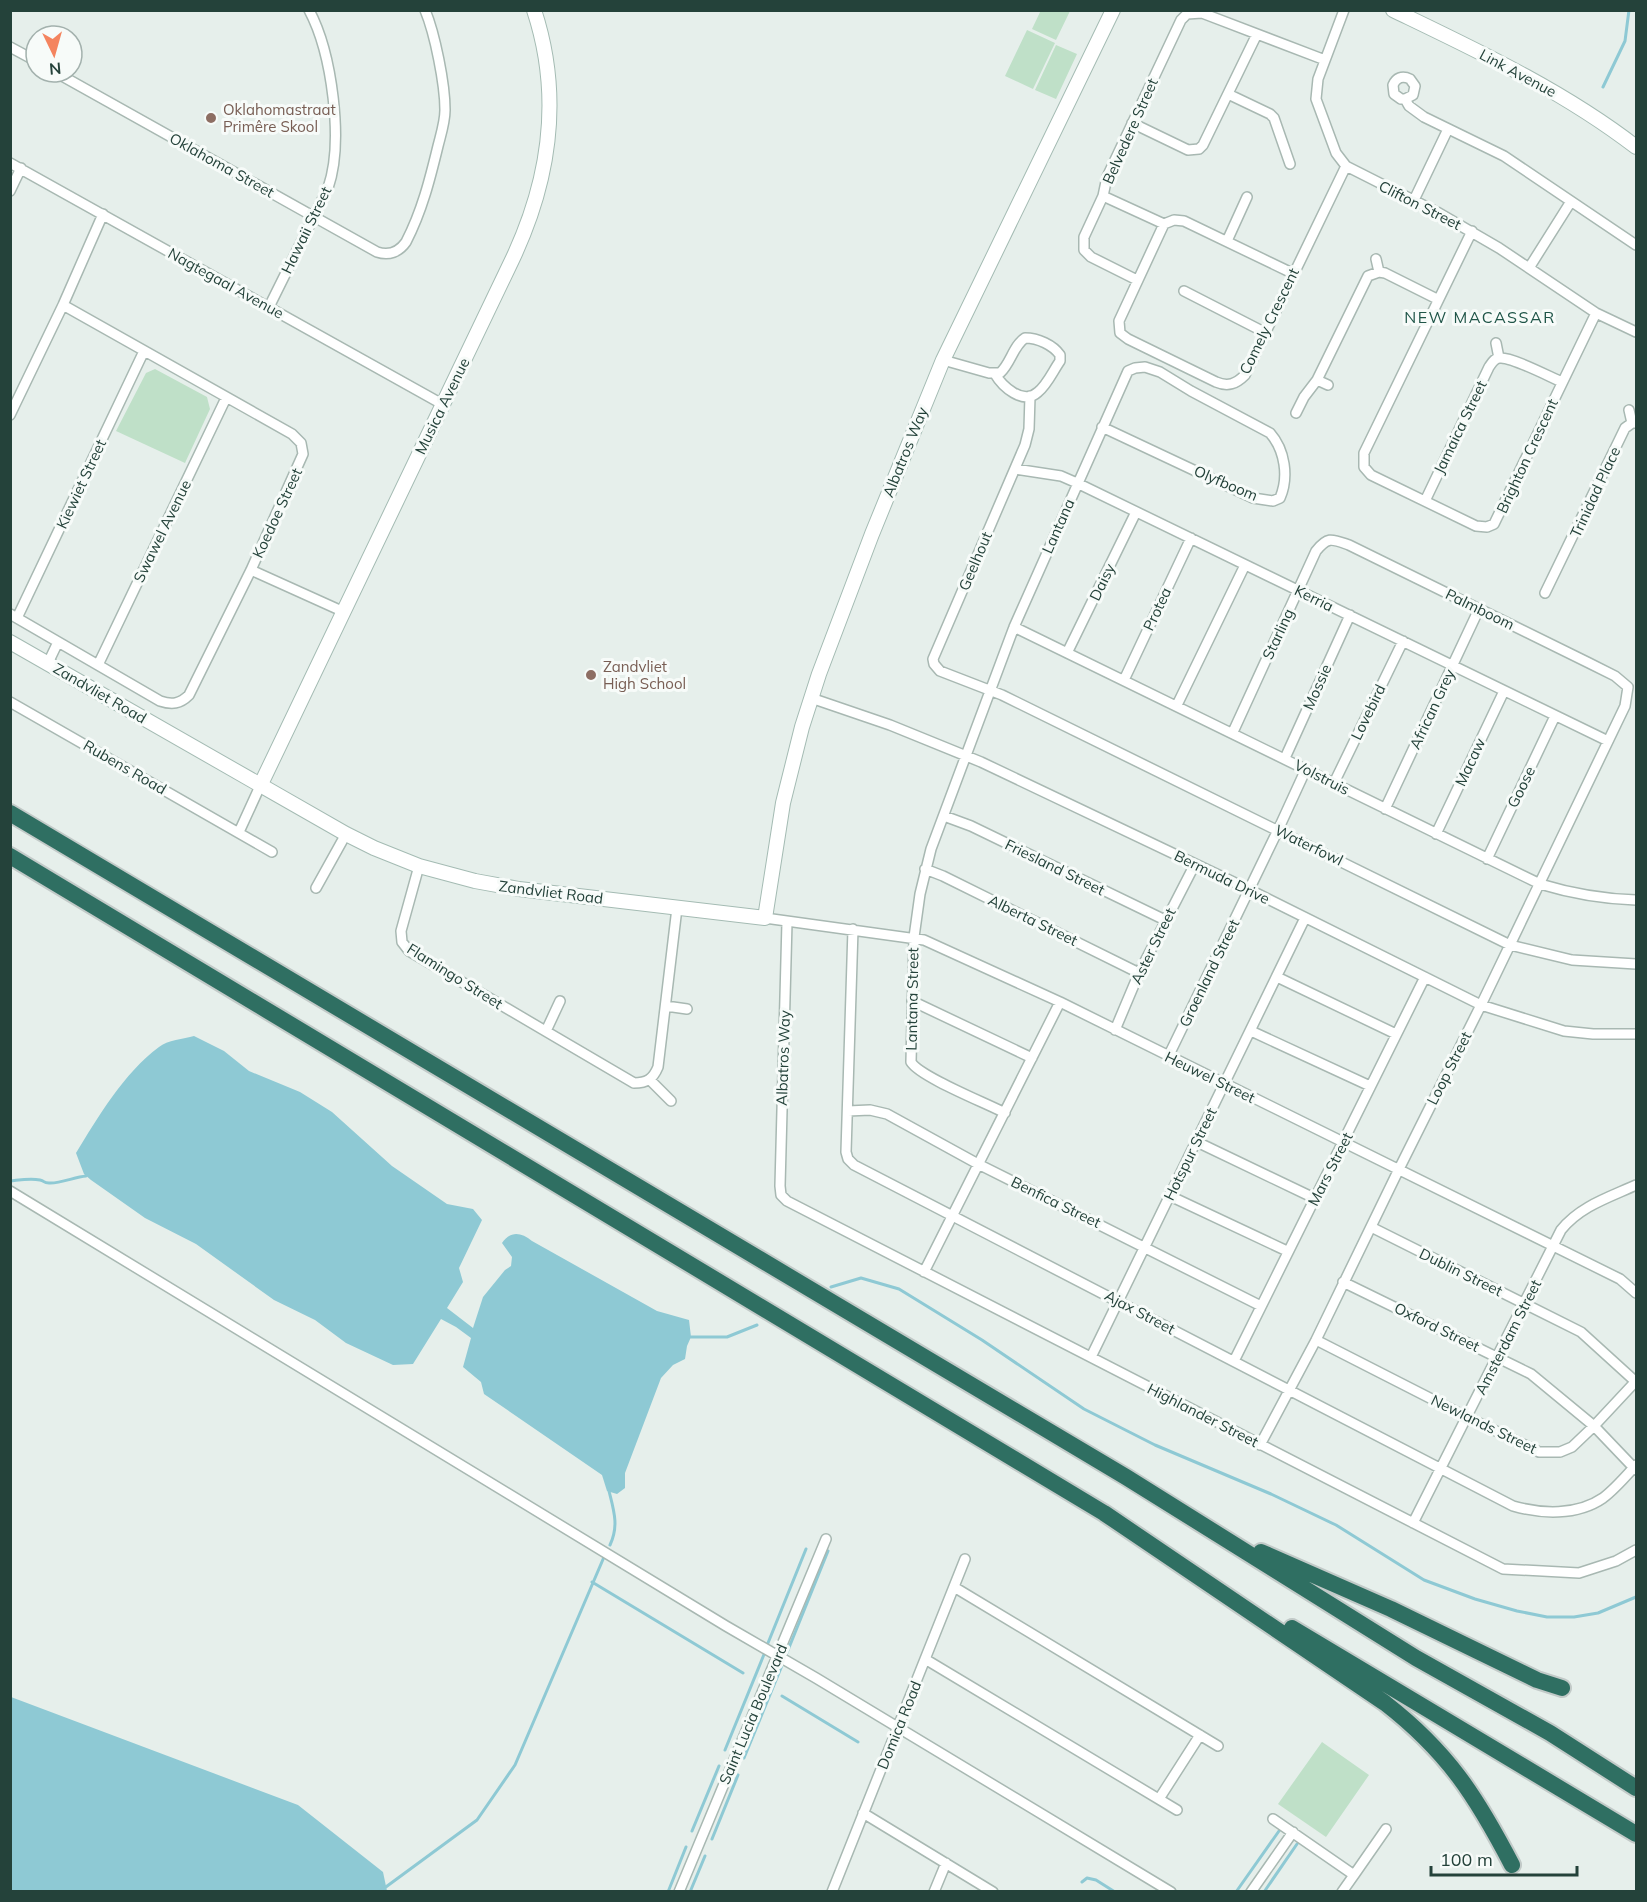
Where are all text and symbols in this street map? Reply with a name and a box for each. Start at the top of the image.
north arrow [24,24,84,84]
street label: Link Avenue [1476,45,1560,101]
text: N [48,58,62,79]
street label: Belvedere Street [1098,75,1162,187]
place label: Oklahomastraat Primêre Skool [223,100,336,136]
marker: Oklahomastraat Primêre Skool [204,111,218,125]
street label: Oklahoma Street [166,128,278,202]
street label: Clifton Street [1376,176,1464,234]
street label: Hawaii Street [277,183,335,277]
street label: Nagtegaal Avenue [165,243,287,323]
street label: Comely Crescent [1235,265,1303,377]
district label: NEW MACASSAR [1404,307,1556,327]
street label: Musica Avenue [410,355,474,457]
street label: Jamaica Street [1429,377,1491,477]
street label: Brighton Crescent [1492,396,1562,516]
street label: Albatros Way [878,404,932,500]
street label: Kiewiet Street [52,436,110,532]
street label: Trinidad Place [1566,444,1624,540]
street label: Olyfboom [1191,461,1261,505]
street label: Koedoe Street [248,465,306,561]
street label: Swawel Avenue [129,477,195,585]
street label: Lantana [1038,496,1078,556]
street label: Geelhout [954,529,996,593]
street label: Daisy [1085,560,1119,604]
street label: Kerria [1291,580,1337,616]
street label: Protea [1139,584,1175,634]
street label: Palmboom [1442,584,1518,634]
street label: Starling [1258,606,1298,662]
place label: Zandvliet High School [603,657,686,693]
street label: Zandvliet Road [50,659,150,727]
street label: Mossie [1299,661,1335,713]
street label: African Grey [1405,666,1459,752]
marker: Zandvliet High School [584,668,598,682]
street label: Lovebird [1346,681,1390,743]
street label: Rubens Road [80,735,170,799]
street label: Macaw [1451,735,1489,789]
street label: Volstruis [1291,755,1353,799]
street label: Goose [1503,763,1539,811]
street label: Waterfowl [1272,820,1346,870]
street label: Friesland Street [1002,835,1108,899]
street label: Bermuda Drive [1171,846,1273,908]
street label: Zandvliet Road [498,876,604,908]
street label: Alberta Street [985,890,1081,950]
street label: Aster Street [1126,905,1180,987]
street label: Groenland Street [1175,916,1243,1030]
street label: Flamingo Street [404,939,506,1013]
street label: Lantana Street [902,947,922,1051]
street label: Albatros Way [772,1010,794,1106]
street label: Loop Street [1422,1028,1476,1108]
street label: Heuwel Street [1162,1047,1258,1107]
street label: Hotspur Street [1159,1104,1221,1204]
street label: Mars Street [1303,1129,1357,1209]
street label: Benfica Street [1008,1172,1104,1232]
street label: Dublin Street [1416,1244,1506,1300]
street label: Amsterdam Street [1471,1276,1545,1398]
street label: Ajax Street [1102,1286,1178,1338]
street label: Oxford Street [1391,1298,1483,1356]
street label: Highlander Street [1144,1379,1262,1451]
street label: Newlands Street [1428,1390,1540,1458]
street label: Saint Lucia Boulevard [715,1641,791,1787]
street label: Domica Road [873,1678,925,1772]
scale bar [1431,1839,1576,1877]
text: 100 m [1440,1848,1493,1871]

